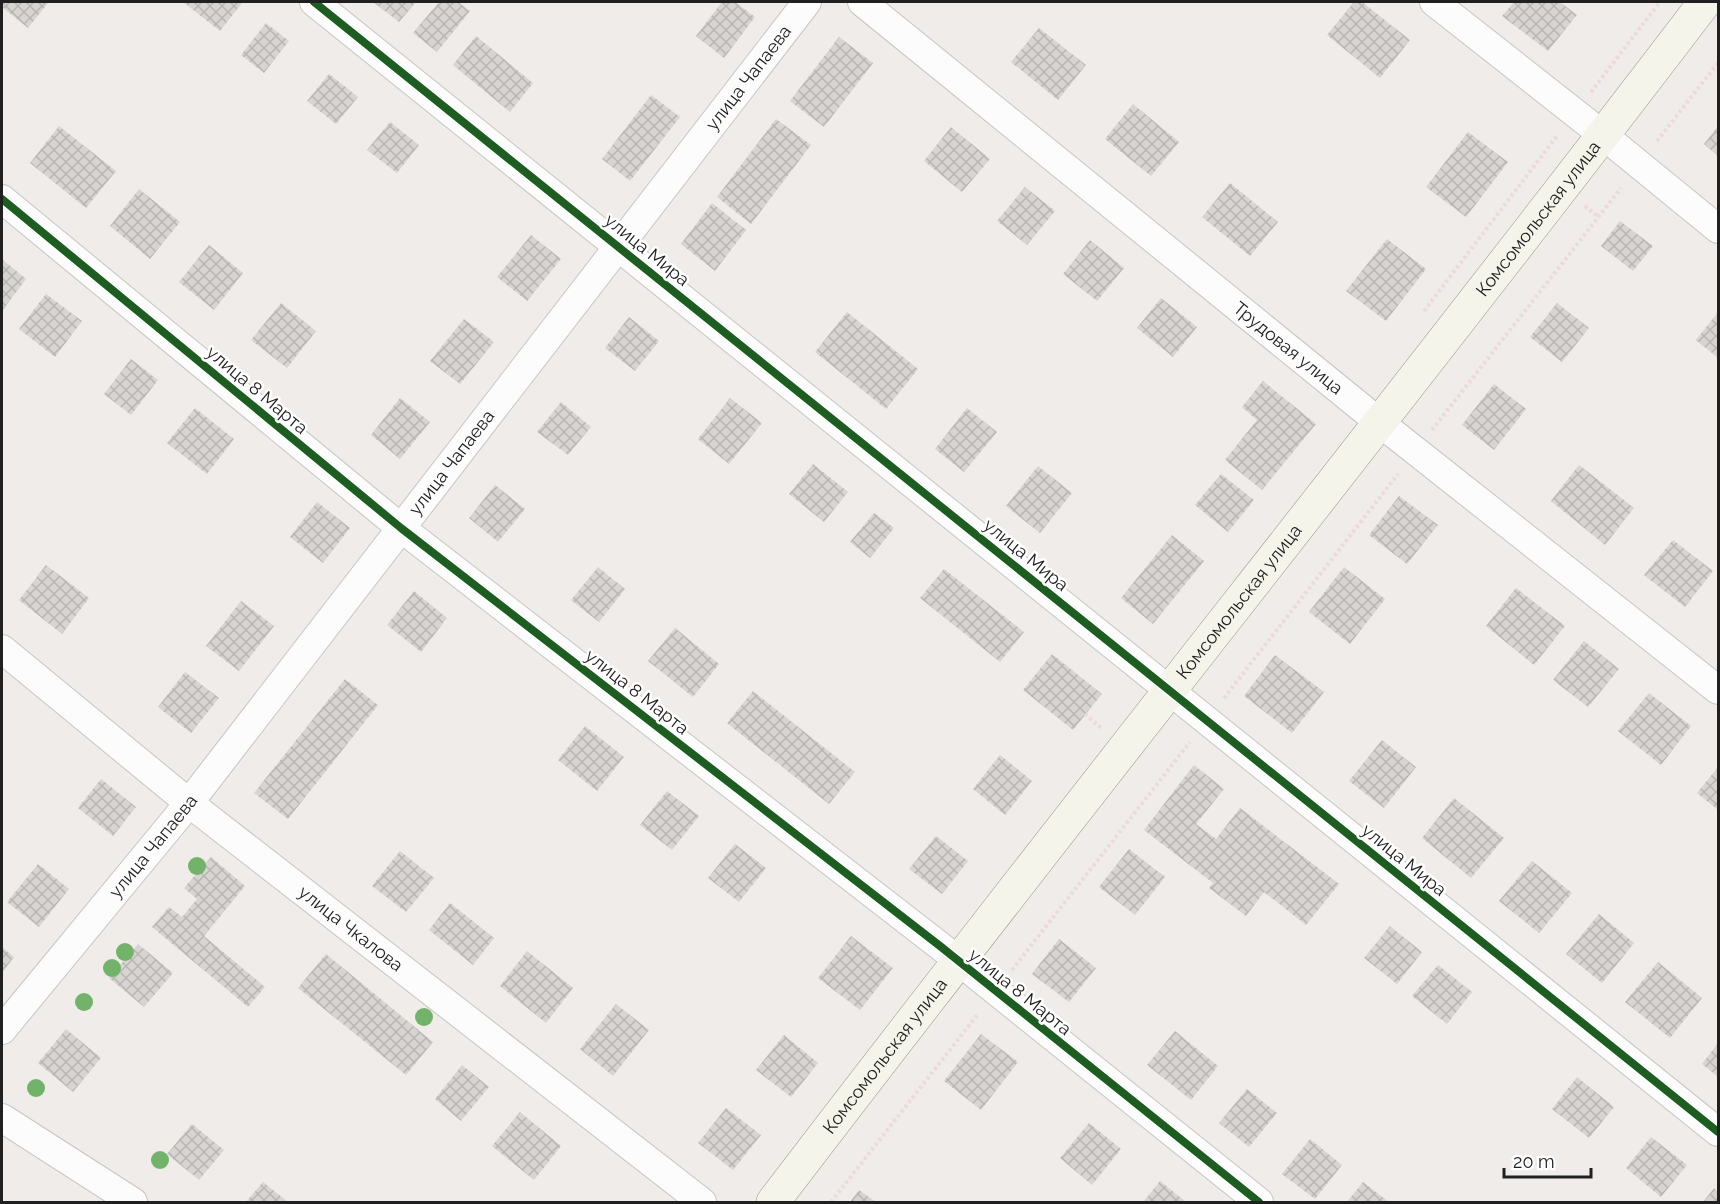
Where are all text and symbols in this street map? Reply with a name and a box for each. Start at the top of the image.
street label: улица Чапаева [701,21,795,134]
street label: Комсомольская улица [1471,137,1605,300]
street label: улица Мира [601,209,694,290]
street label: Трудовая улица [1229,297,1347,398]
street label: улица 8 Марта [202,341,312,438]
street label: улица Чапаева [404,406,498,519]
street label: улица Мира [980,514,1073,595]
street label: Комсомольская улица [1172,520,1306,683]
street label: улица 8 Марта [581,645,693,739]
street label: улица Чапаева [104,790,201,902]
street label: улица Мира [1358,819,1451,900]
street label: улица Чкалова [294,881,407,975]
street label: улица 8 Марта [965,944,1076,1039]
street label: Комсомольская улица [818,974,951,1138]
scale bar [1504,1141,1591,1179]
text: 20 m [1513,1151,1555,1172]

